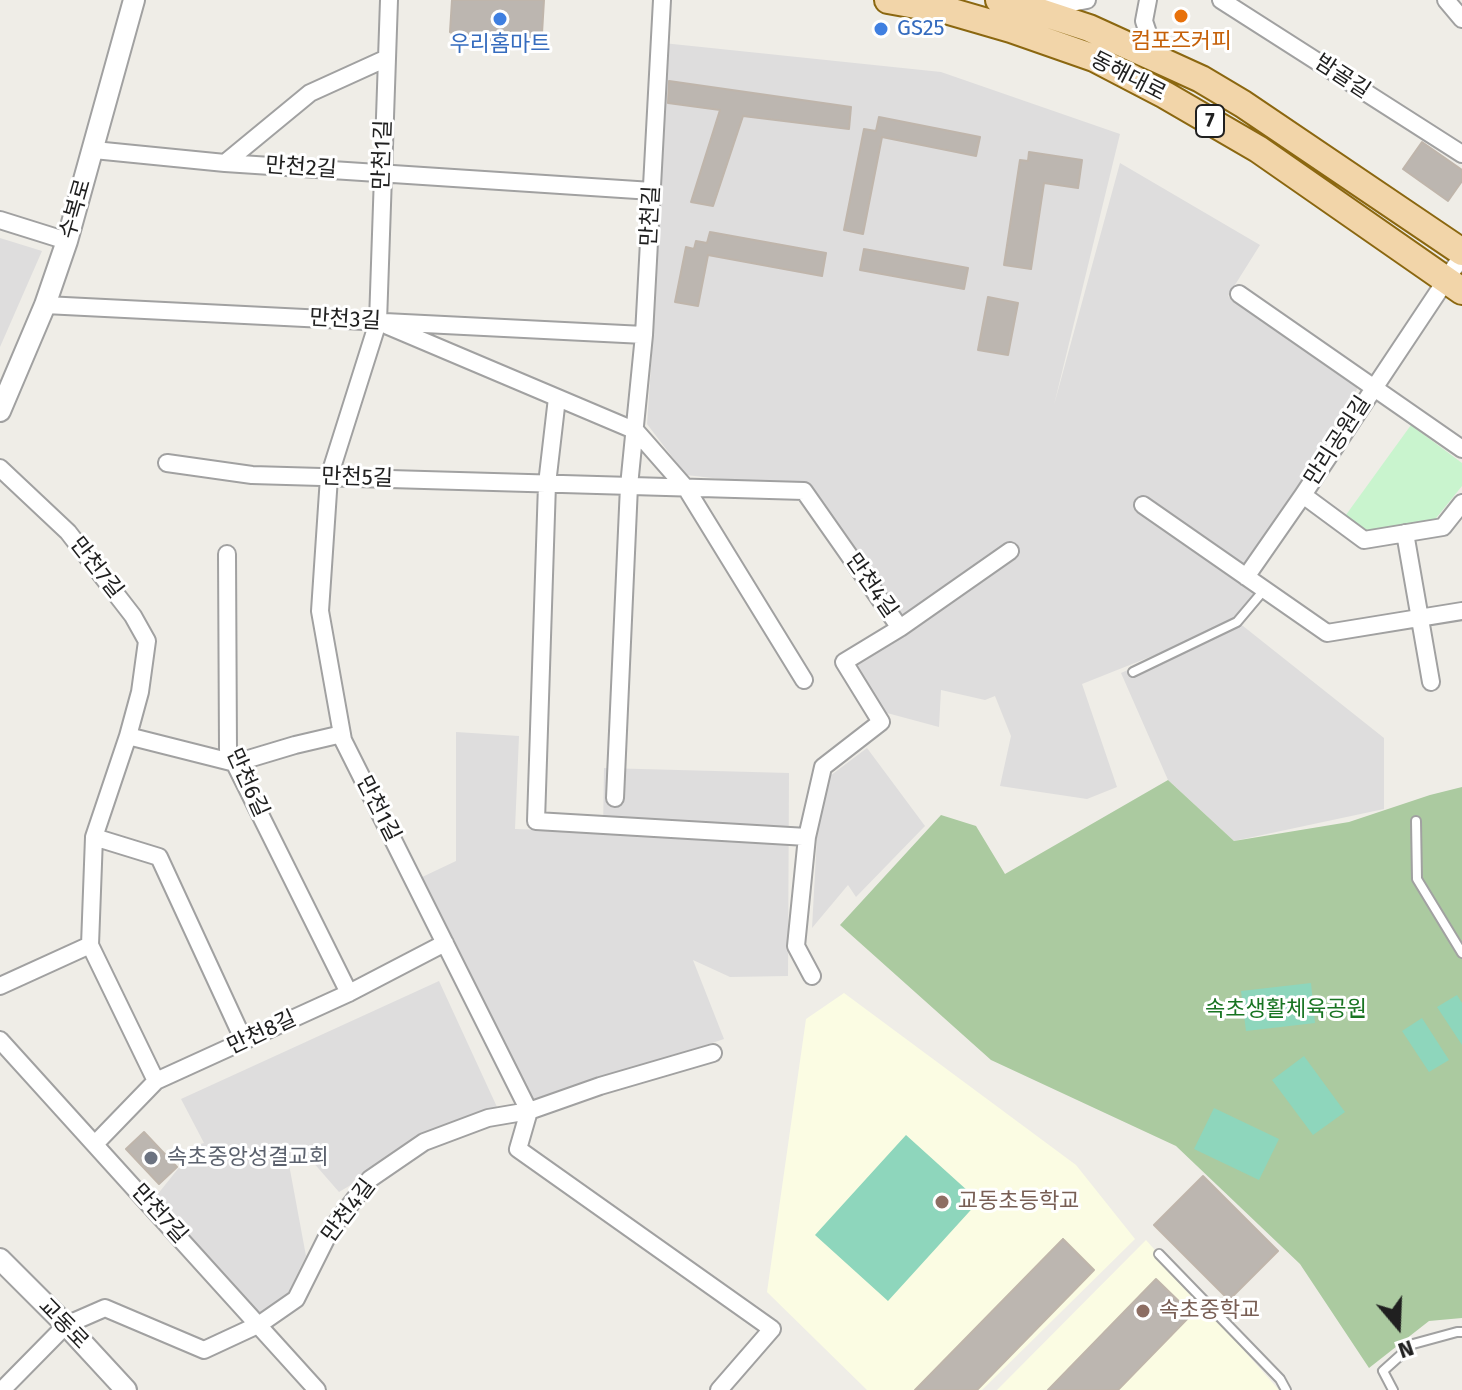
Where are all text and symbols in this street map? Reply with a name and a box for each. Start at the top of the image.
marker: 컴포즈커피 [1172,7,1190,25]
marker: 우리홈마트 [491,10,509,28]
place label: GS25 [897,16,945,42]
marker: GS25 [872,20,890,38]
place label: 컴포즈커피 [1130,29,1232,55]
place label: 우리홈마트 [449,32,551,58]
street label: 동해대로 [1086,47,1170,107]
street label: 밤골길 [1309,49,1375,105]
road number: 7 [1196,105,1224,137]
street label: 만천1길 [369,119,397,191]
street label: 만천2길 [264,152,338,184]
street label: 수복로 [55,176,97,242]
street label: 만천길 [636,185,666,247]
street label: 만천3길 [309,305,381,335]
street label: 만리공원길 [1299,391,1377,491]
street label: 만천5길 [321,464,393,492]
street label: 만천7길 [64,532,128,604]
street label: 만천4길 [839,549,903,623]
street label: 만천6길 [220,745,274,821]
street label: 만천1길 [350,772,406,846]
park label: 속초생활체육공원 [1205,997,1367,1023]
street label: 만천8길 [223,1006,301,1060]
place label: 속초중앙성결교회 [167,1145,329,1171]
marker: 속초중앙성결교회 [142,1149,160,1167]
street label: 만천4길 [317,1174,381,1248]
street label: 만천7길 [126,1179,192,1249]
place label: 교동초등학교 [958,1189,1079,1215]
marker: 교동초등학교 [933,1193,951,1211]
north arrow [1358,1286,1438,1366]
street label: 교동로 [32,1293,94,1355]
place label: 속초중학교 [1159,1298,1260,1324]
marker: 속초중학교 [1134,1302,1152,1320]
text: N [1395,1334,1417,1364]

